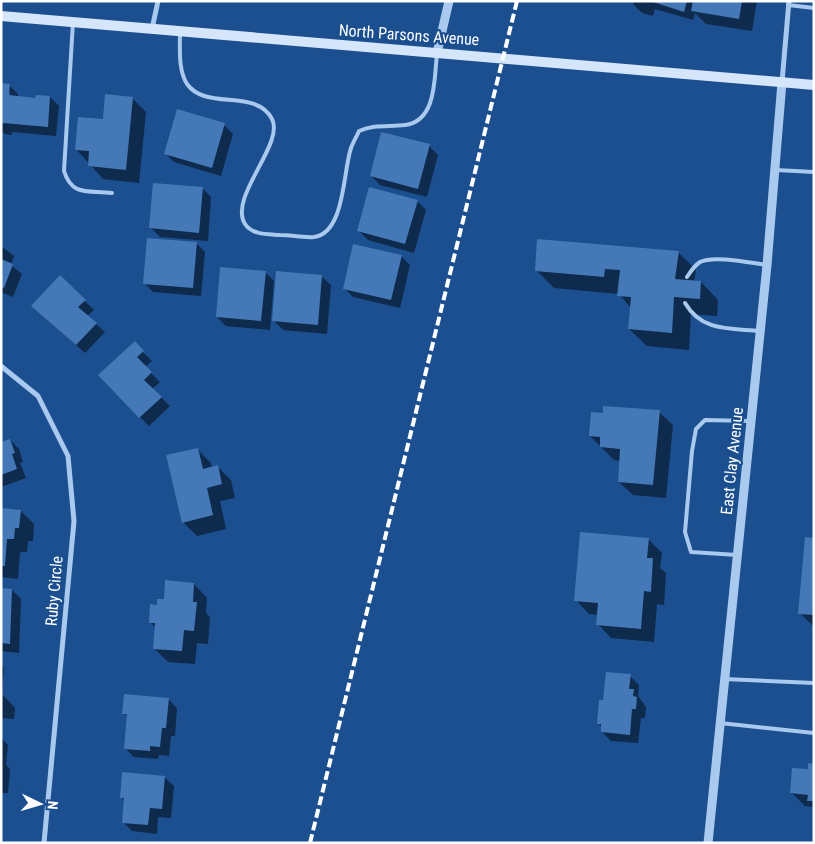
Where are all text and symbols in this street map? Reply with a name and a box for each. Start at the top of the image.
street label: North Parsons Avenue [338,21,480,49]
street label: East Clay Avenue [717,406,747,516]
street label: Ruby Circle [41,555,67,627]
north arrow [15,779,65,829]
text: N [45,800,61,810]

